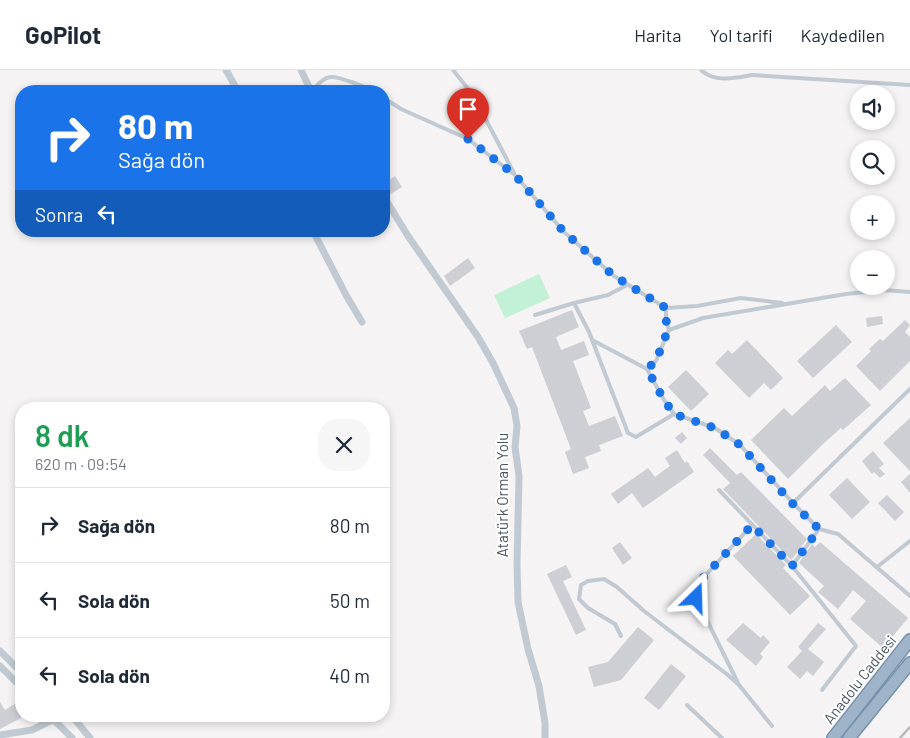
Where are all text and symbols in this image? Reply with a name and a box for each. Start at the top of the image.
text: GoPilot [25,20,101,49]
text: Harita [634,24,681,46]
text: Yol tarifi [709,24,772,46]
text: Kaydedilen [800,24,885,46]
map controls [850,85,895,295]
button: sound [850,85,895,130]
pin [447,88,489,139]
icon: arrive [454,95,482,123]
text: 80 m [118,104,193,146]
icon: right [35,105,100,170]
button: search [850,140,895,185]
text: Sağa dön [118,146,205,172]
button: + [850,195,895,240]
icon: left [93,200,121,228]
text: Sonra [35,203,83,226]
button: − [850,250,895,295]
text: 8 dk [35,417,89,453]
button: close [318,419,370,471]
street label: Atatürk Orman Yolu [493,433,511,557]
text: 620 m · 09:54 [35,454,127,473]
icon: right [35,511,63,539]
text: Sağa dön [78,514,155,537]
text: 80 m [330,514,370,537]
position arrow [669,571,721,623]
icon: left [35,586,63,614]
text: Sola dön [78,589,150,612]
text: 50 m [330,589,370,612]
street label: Anadolu Caddesi [819,632,899,727]
icon: left [35,661,63,689]
text: Sola dön [78,664,150,687]
text: 40 m [329,664,370,687]

